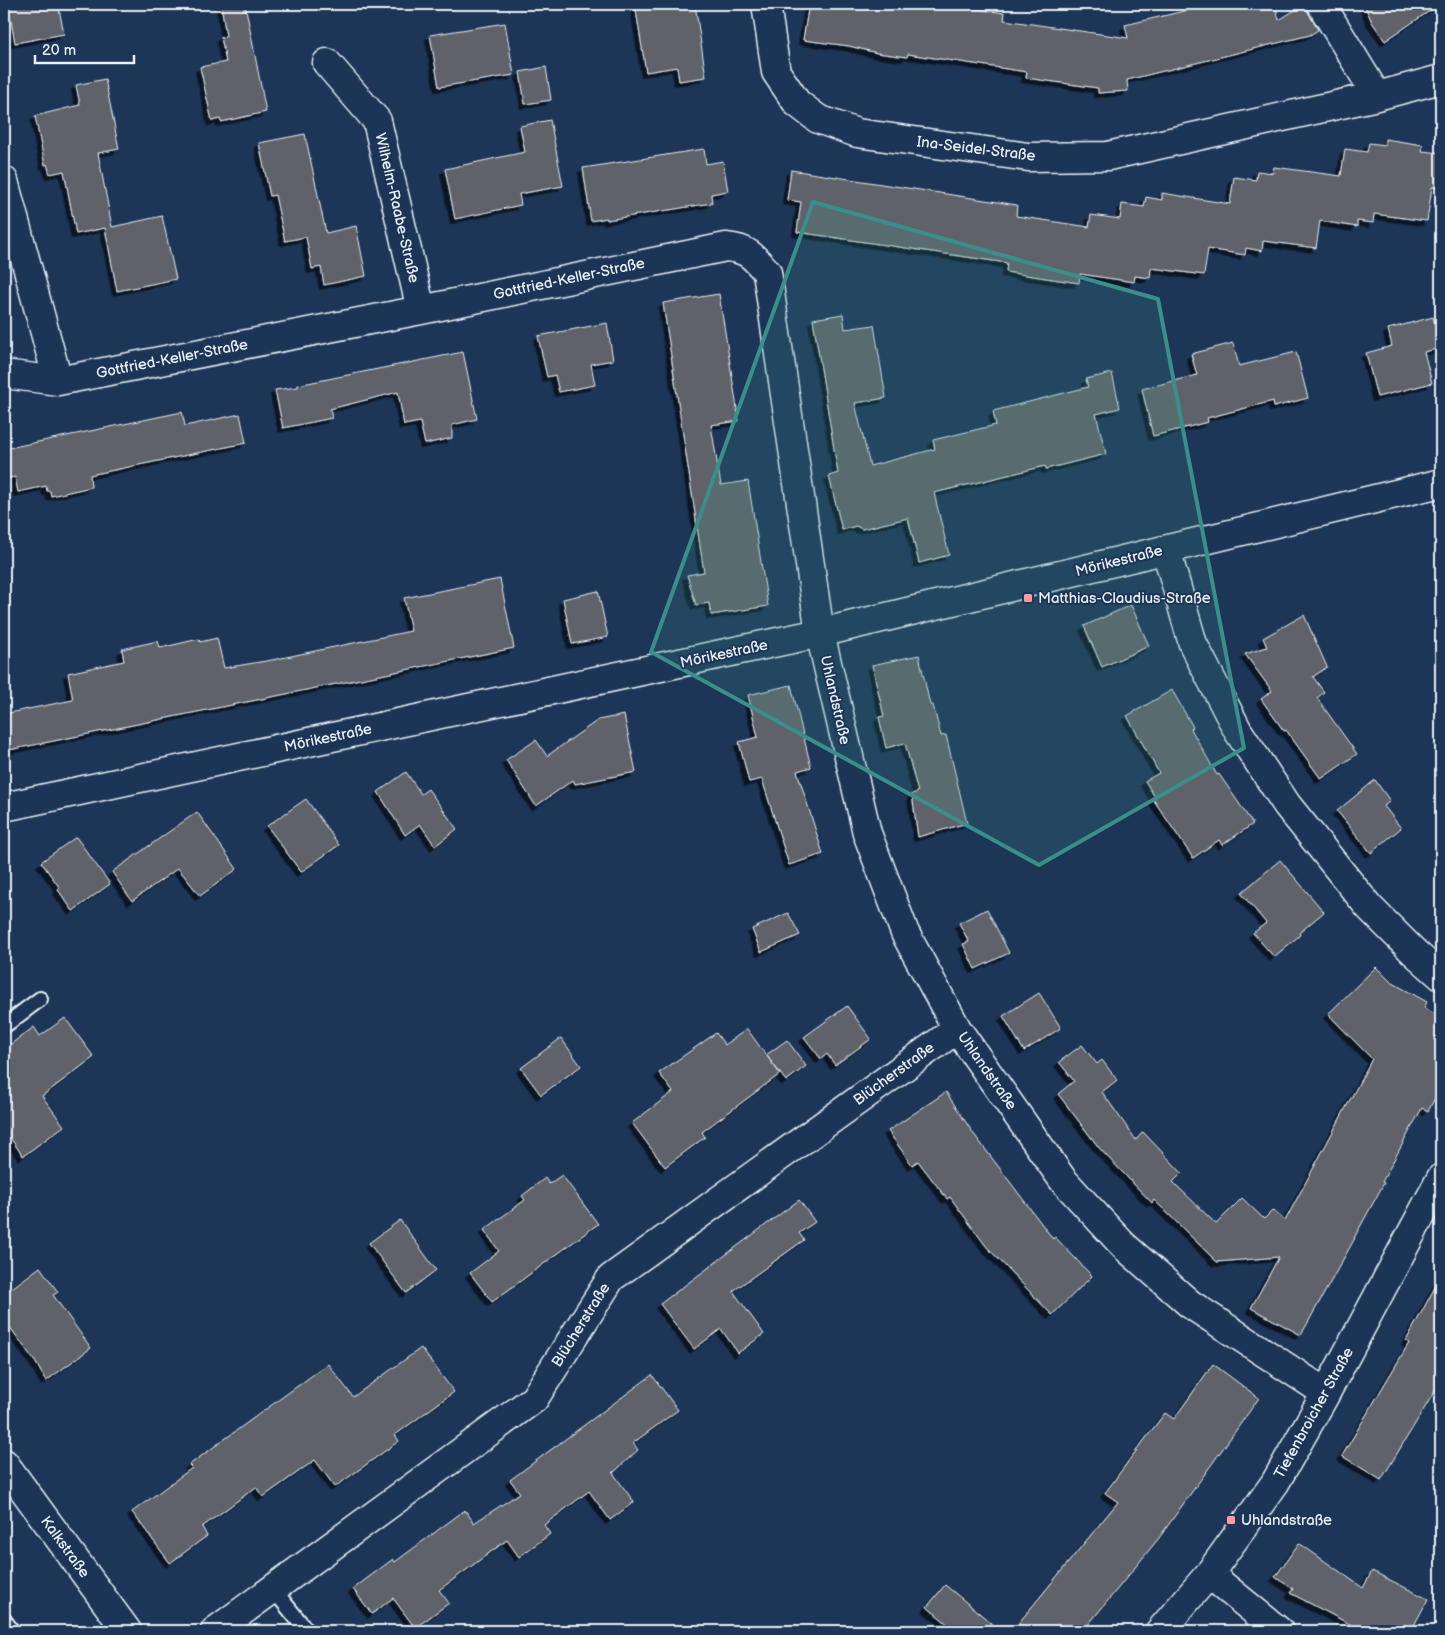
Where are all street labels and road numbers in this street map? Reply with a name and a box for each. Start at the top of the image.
street label: Wilhelm-Raabe-Straße [371,131,424,285]
street label: Ina-Seidel-Straße [916,132,1037,166]
street label: Gottfried-Keller-Straße [492,254,647,304]
street label: Gottfried-Keller-Straße [94,335,250,383]
street label: Mörikestraße [1073,541,1165,581]
street label: Mörikestraße [678,635,770,673]
street label: Uhlandstraße [816,654,855,747]
street label: Mörikestraße [282,719,374,757]
street label: Uhlandstraße [953,1028,1021,1114]
street label: Blücherstraße [850,1038,938,1110]
street label: Blücherstraße [548,1279,614,1371]
street label: Tiefenbroicher Straße [1270,1344,1358,1482]
street label: Kalkstraße [36,1512,94,1582]

